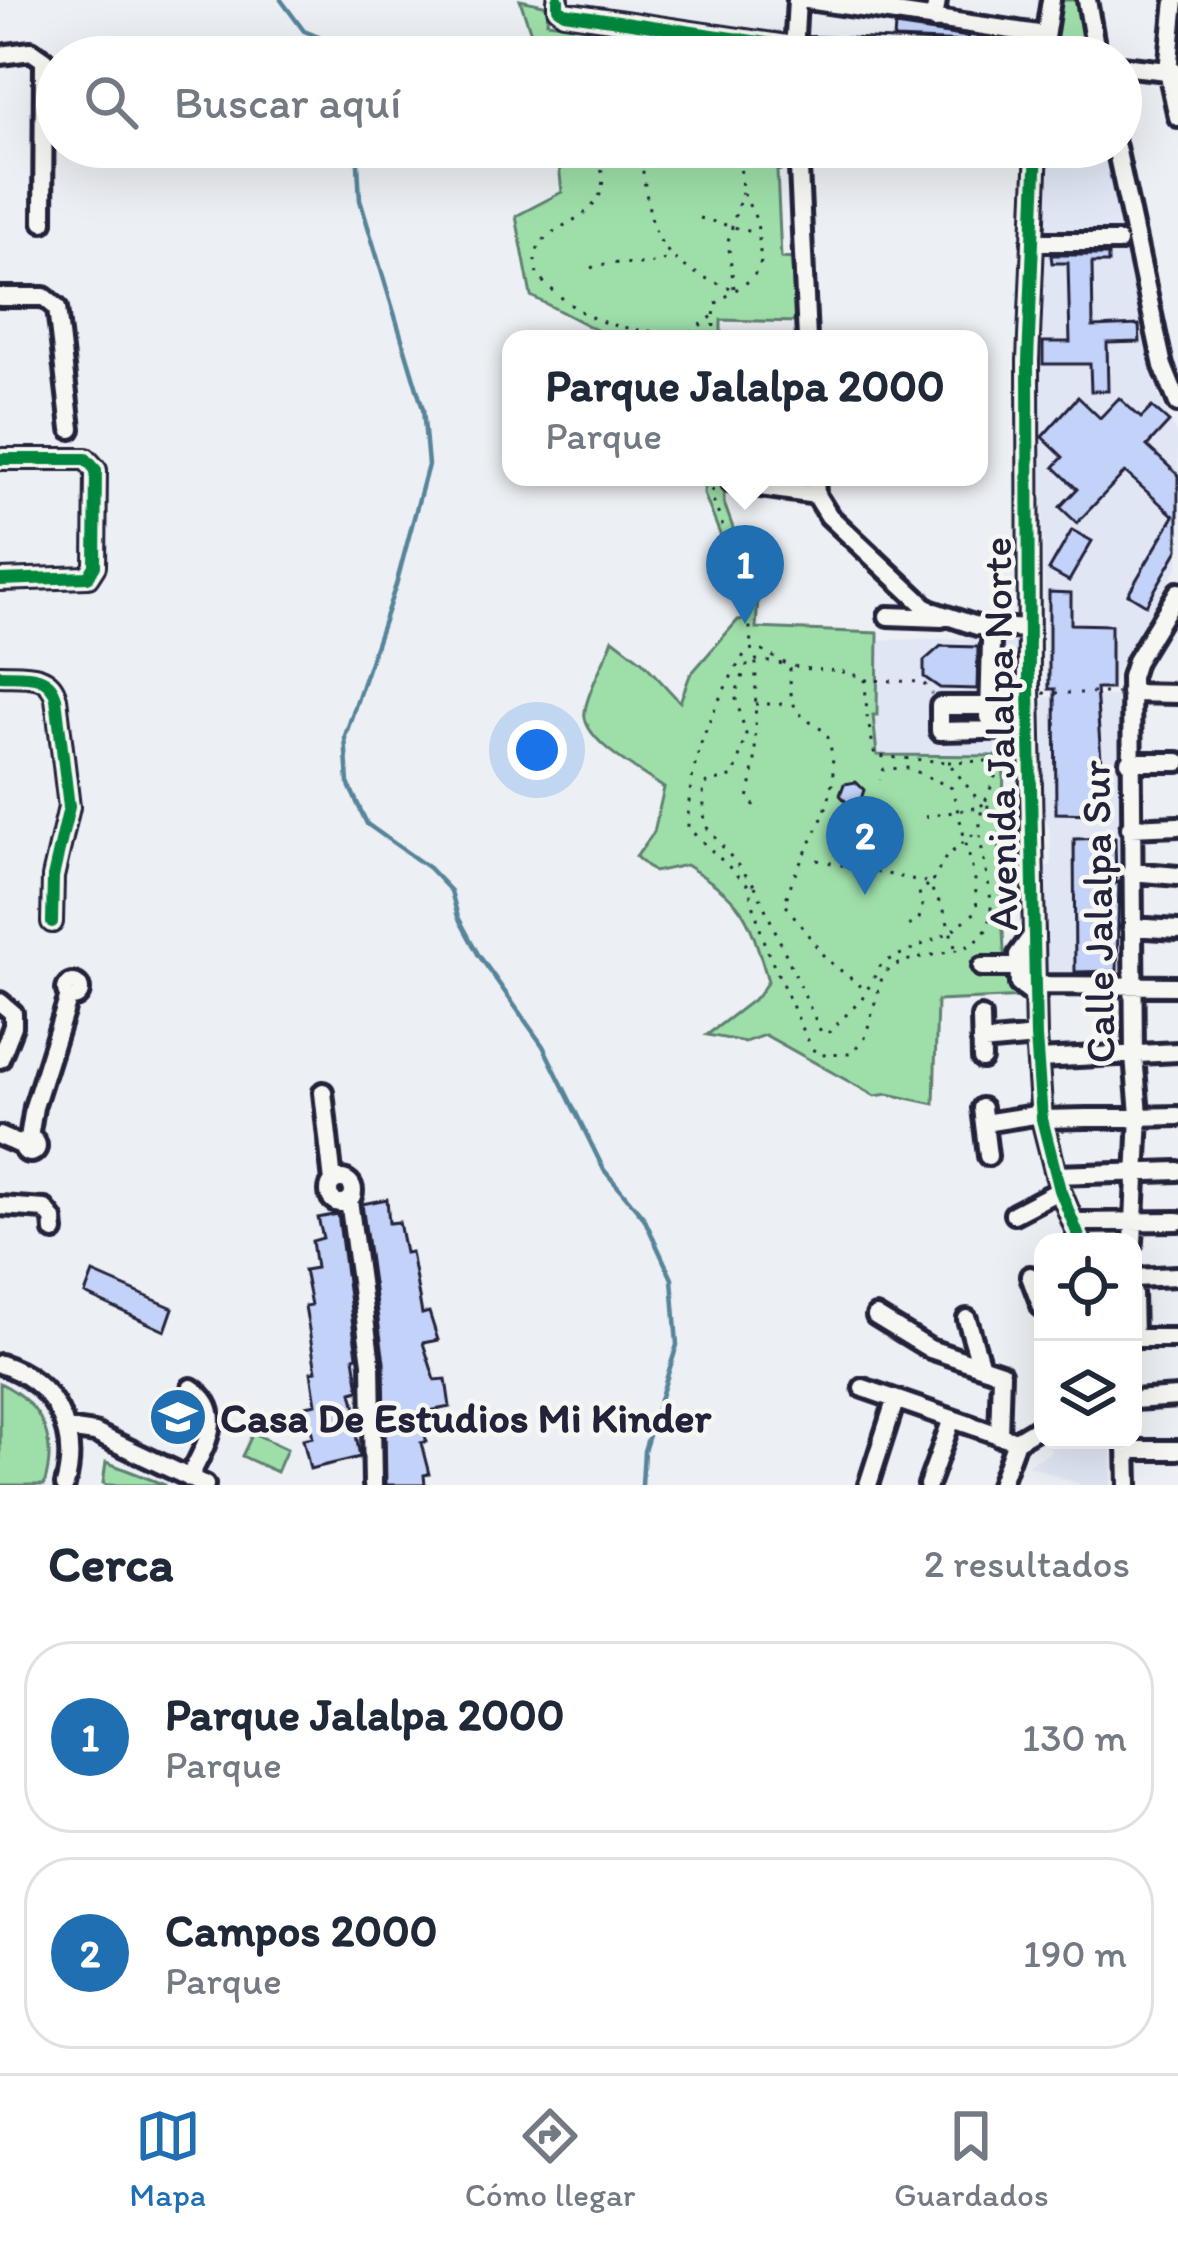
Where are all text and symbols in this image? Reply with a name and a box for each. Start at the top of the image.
search box [36,36,1142,168]
icon: search [78,69,144,135]
text: Buscar aquí [174,75,401,129]
popup [502,330,988,486]
text: Parque Jalalpa 2000 [545,358,945,412]
text: Parque [545,412,662,459]
pin: 1 [706,525,784,624]
street label: Avenida Jalalpa Norte [971,536,1028,932]
your location [507,720,567,780]
street label: Calle Jalalpa Sur [1069,760,1126,1064]
pin: 2 [826,796,904,895]
map controls [1034,1233,1142,1449]
button: locate [1034,1233,1142,1341]
button: layers [1034,1341,1142,1449]
school or university icon: Casa De Estudios Mi Kinder [147,1386,209,1448]
place label: Casa De Estudios Mi Kinder [220,1392,713,1443]
text: Cerca [48,1533,174,1594]
text: 2 resultados [924,1540,1130,1587]
text: Parque Jalalpa 2000 [165,1687,565,1741]
text: 1 [81,1714,99,1761]
text: 130 m [1022,1714,1127,1761]
text: Parque [165,1741,282,1788]
text: Campos 2000 [165,1903,437,1957]
text: 2 [80,1930,100,1977]
text: 190 m [1023,1930,1127,1977]
text: Parque [165,1957,282,2004]
tab: Mapa [129,2103,206,2214]
tab: Cómo llegar [465,2103,636,2214]
tab: Guardados [894,2103,1049,2214]

